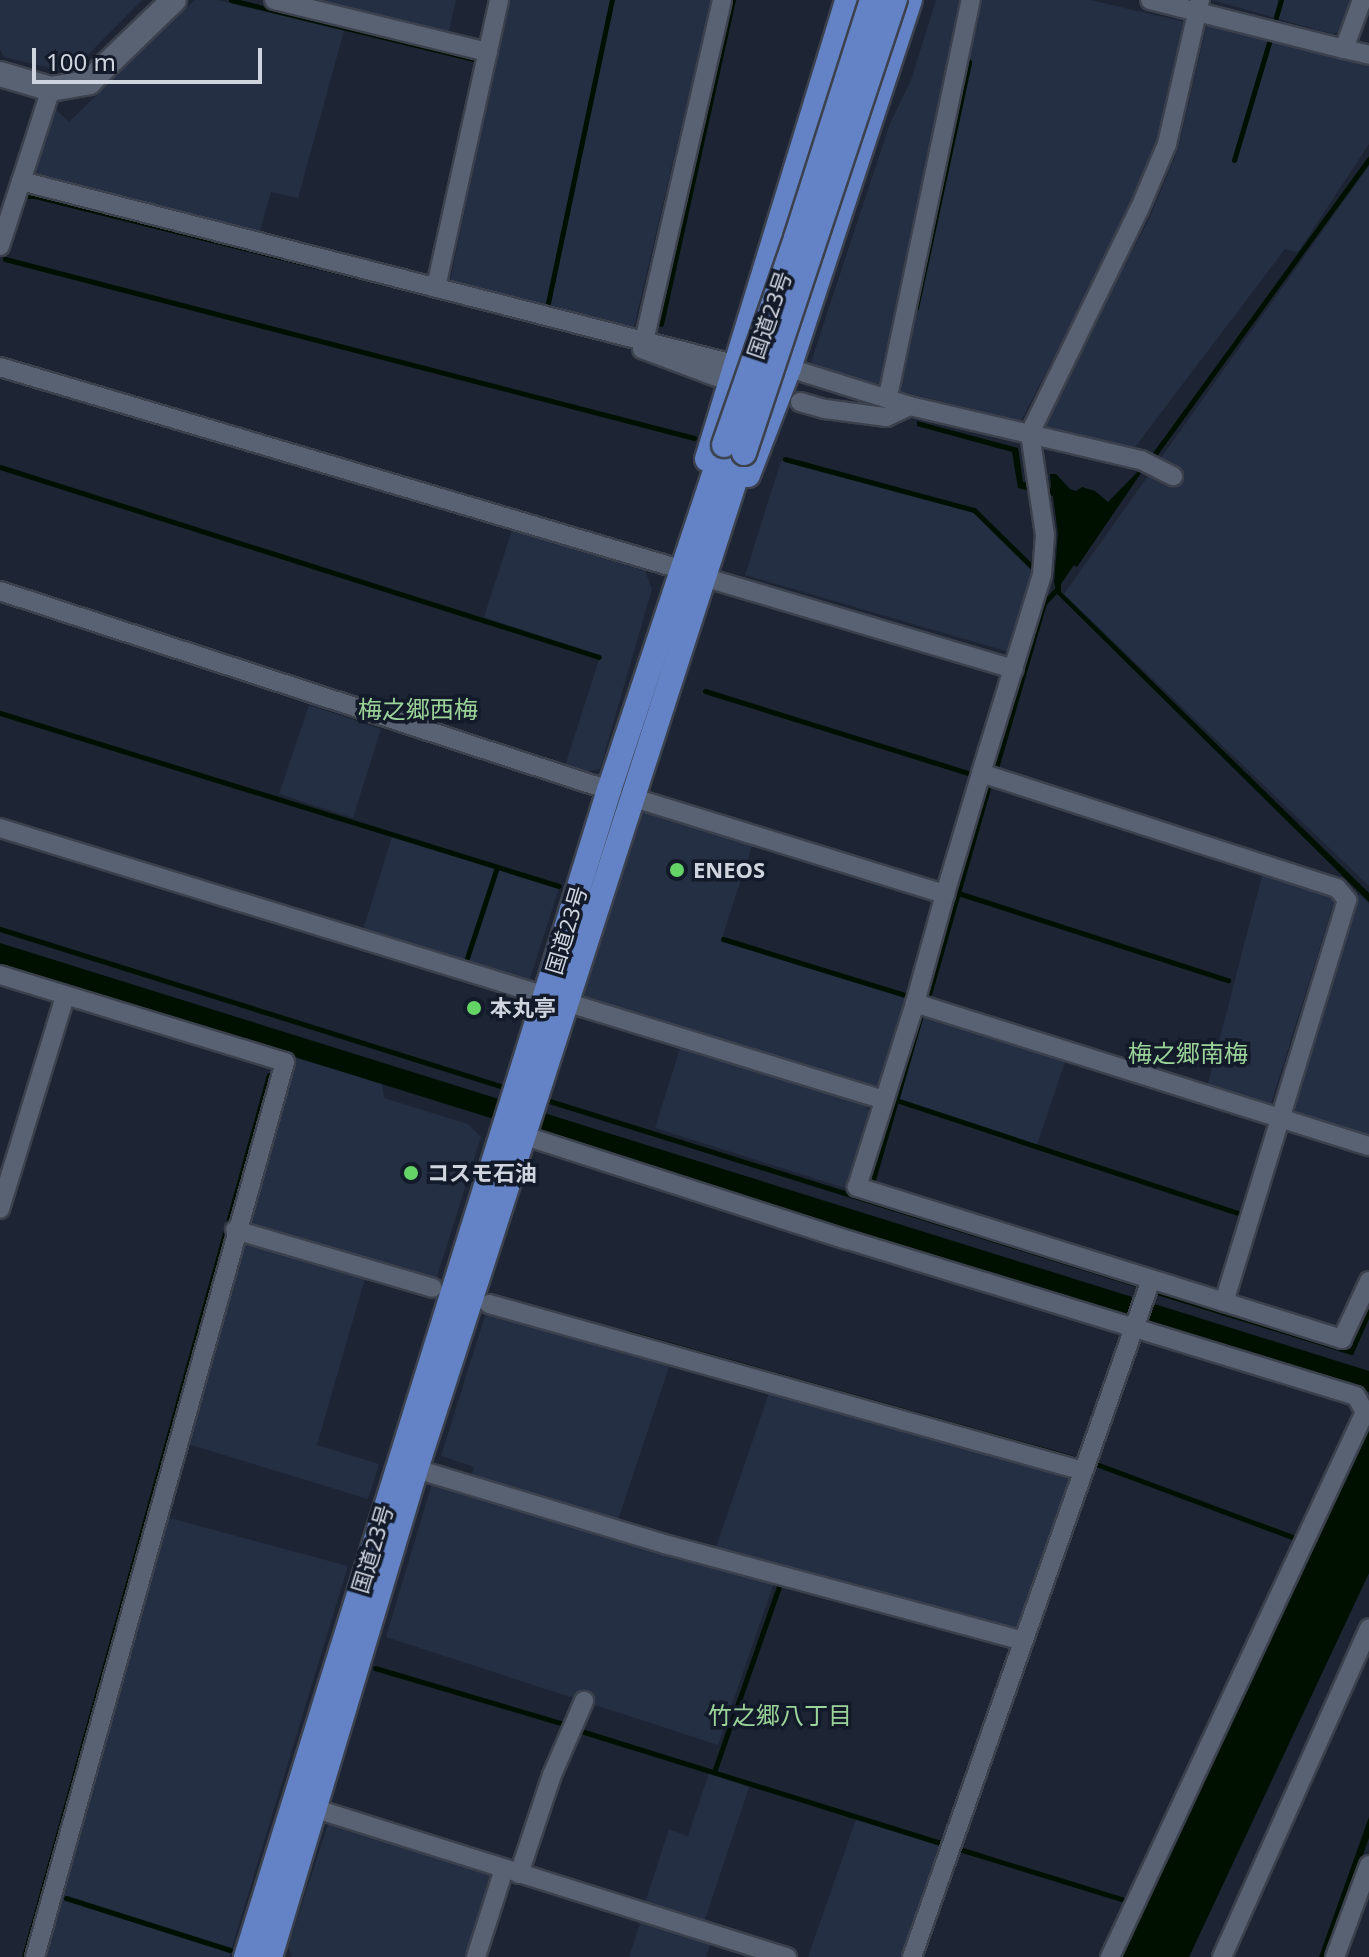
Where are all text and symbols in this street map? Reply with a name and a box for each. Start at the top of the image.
scale bar [36,32,266,82]
text: 100 m [46,45,116,78]
street label: 国道23号 [742,268,796,362]
district label: 梅之郷西梅 [358,695,478,723]
place label: ENEOS [693,857,765,883]
marker: ENEOS [668,861,686,879]
street label: 国道23号 [540,883,592,977]
place label: 本丸亭 [490,995,556,1021]
marker: 本丸亭 [465,999,483,1017]
district label: 梅之郷南梅 [1128,1039,1248,1067]
place label: コスモ石油 [427,1160,537,1186]
marker: コスモ石油 [402,1164,420,1182]
street label: 国道23号 [346,1502,398,1596]
district label: 竹之郷八丁目 [708,1701,852,1729]

